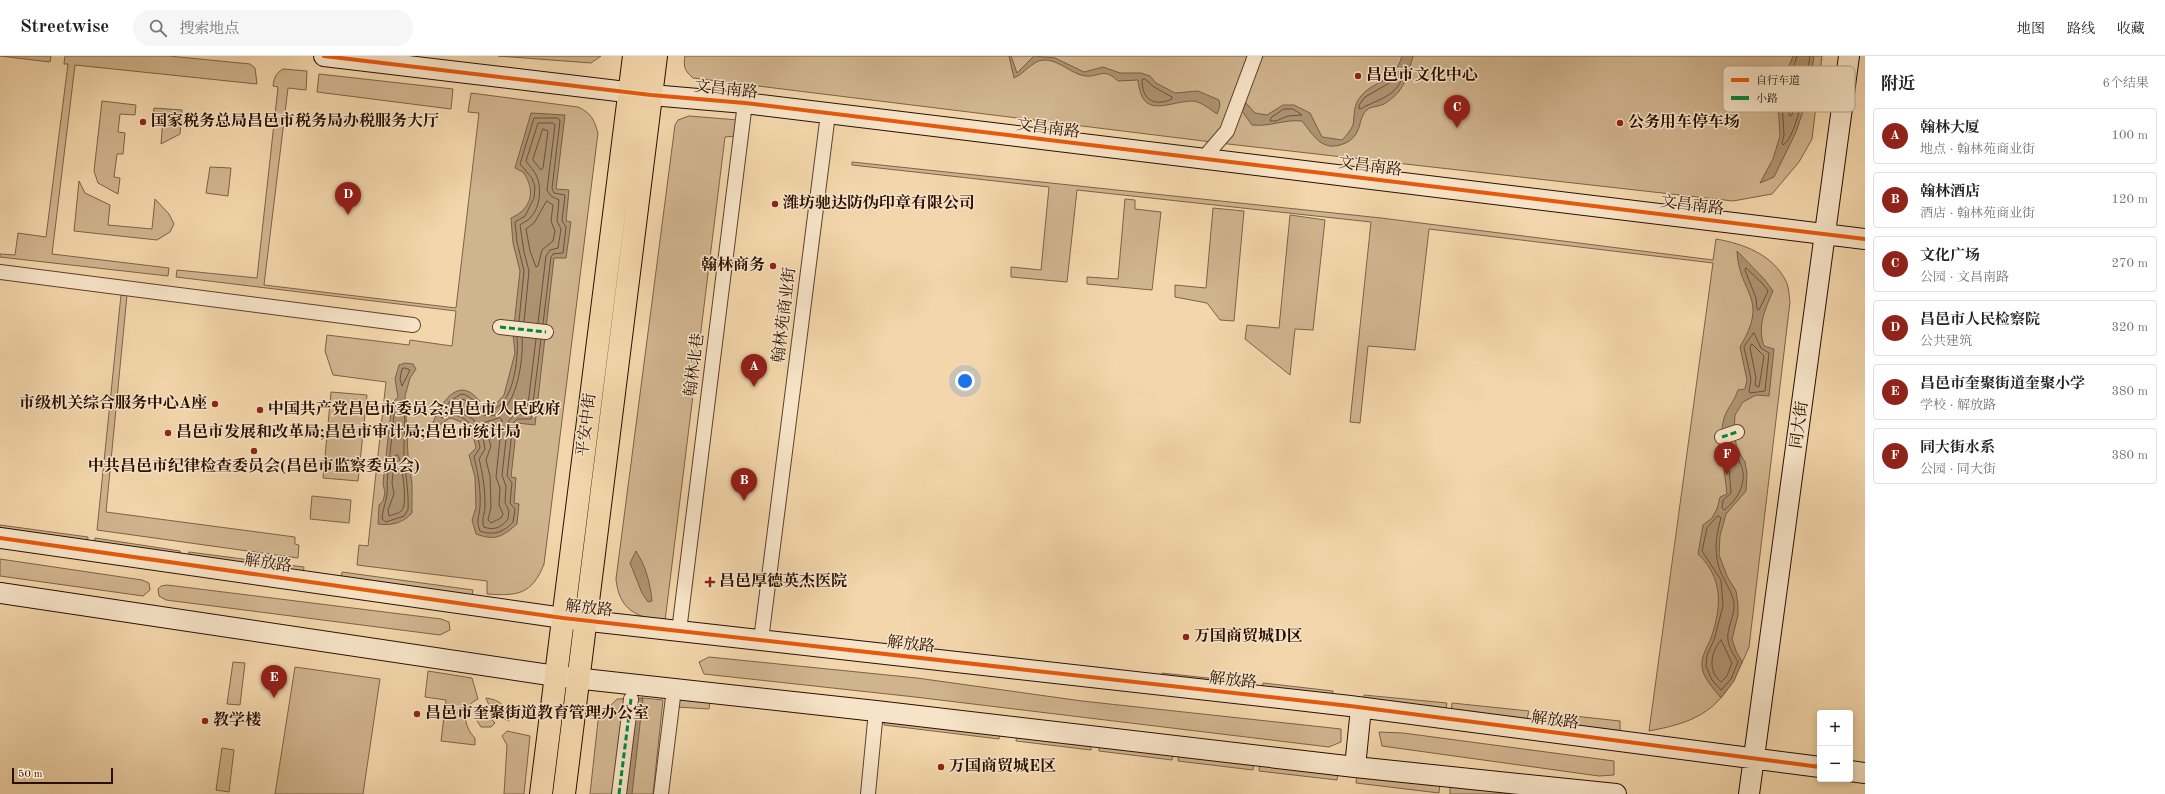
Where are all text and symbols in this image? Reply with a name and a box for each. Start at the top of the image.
search box [133,10,413,46]
icon: search [147,17,169,39]
text: Streetwise [20,18,109,37]
text: 搜索地点 [179,22,239,37]
text: 地图 [2017,22,2045,36]
text: 路线 [2067,22,2095,36]
text: 收藏 [2117,22,2145,36]
place label: 昌邑市文化中心 [1366,65,1478,84]
legend [1723,66,1855,112]
marker: 昌邑市文化中心 [1353,71,1363,81]
text: 自行车道 [1756,74,1800,87]
text: 附近 [1881,76,1915,93]
street label: 文昌南路 [693,77,759,101]
text: 6个结果 [2102,77,2149,90]
text: 小路 [1756,92,1778,105]
pin: C [1444,95,1470,128]
place label: 国家税务总局昌邑市税务局办税服务大厅 [151,111,439,130]
place label: 公务用车停车场 [1628,112,1740,131]
street label: 文昌南路 [1015,115,1081,141]
marker: 国家税务总局昌邑市税务局办税服务大厅 [138,117,148,127]
marker: 公务用车停车场 [1615,118,1625,128]
text: 翰林大厦 [1920,121,1980,136]
text: A [1890,129,1900,142]
text: 100 m [2111,129,2148,142]
text: 地点 · 翰林苑商业街 [1920,143,2035,156]
street label: 文昌南路 [1337,153,1403,179]
pin: D [335,182,361,215]
text: 翰林酒店 [1920,185,1980,200]
street label: 文昌南路 [1659,192,1725,218]
place label: 潍坊驰达防伪印章有限公司 [783,193,975,212]
text: B [1890,193,1900,206]
text: 120 m [2111,193,2148,206]
marker: 潍坊驰达防伪印章有限公司 [770,199,780,209]
text: 酒店 · 翰林苑商业街 [1920,207,2035,220]
text: 文化广场 [1920,249,1980,264]
place label: 翰林商务 [701,255,765,274]
text: C [1891,257,1899,270]
text: 270 m [2111,257,2148,270]
marker: 翰林商务 [768,261,778,271]
street label: 翰林苑商业街 [769,266,799,364]
text: 公园 · 文昌南路 [1920,271,2009,284]
text: 昌邑市人民检察院 [1920,313,2040,328]
text: D [1890,321,1900,334]
text: 320 m [2111,321,2148,334]
street label: 翰林北巷 [681,332,707,398]
text: 公共建筑 [1920,335,1972,348]
pin: A [741,354,767,387]
your location [955,371,975,391]
text: 昌邑市奎聚街道奎聚小学 [1920,377,2085,392]
text: E [1891,385,1899,398]
text: 380 m [2111,385,2148,398]
street label: 平安中街 [573,392,599,458]
place label: 市级机关综合服务中心A座 [19,393,207,412]
marker: 市级机关综合服务中心A座 [210,399,220,409]
place label: 中国共产党昌邑市委员会;昌邑市人民政府 [268,399,560,418]
text: 学校 · 解放路 [1920,399,1996,412]
street label: 同大街 [1787,400,1811,450]
marker: 中国共产党昌邑市委员会;昌邑市人民政府 [255,405,265,415]
place label: 昌邑市发展和改革局;昌邑市审计局;昌邑市统计局 [176,422,521,441]
marker: 昌邑市发展和改革局;昌邑市审计局;昌邑市统计局 [163,428,173,438]
text: 同大街水系 [1920,441,1995,456]
pin: F [1714,442,1740,475]
marker: 中共昌邑市纪律检查委员会(昌邑市监察委员会) [249,446,259,456]
text: F [1891,449,1899,462]
text: 380 m [2111,449,2148,462]
place label: 中共昌邑市纪律检查委员会(昌邑市监察委员会) [88,456,420,475]
text: 公园 · 同大街 [1920,463,1996,476]
pin: B [731,468,757,501]
street label: 解放路 [243,551,293,575]
place label: 昌邑厚德英杰医院 [719,572,847,590]
marker: 昌邑厚德英杰医院 [704,576,716,588]
street label: 解放路 [564,597,614,619]
place label: 万国商贸城D区 [1194,626,1303,645]
marker: 万国商贸城D区 [1181,632,1191,642]
street label: 解放路 [886,633,936,655]
pin: E [261,665,287,698]
street label: 解放路 [1208,669,1258,691]
place label: 昌邑市奎聚街道教育管理办公室 [425,703,649,722]
street label: 解放路 [1530,708,1580,732]
marker: 昌邑市奎聚街道教育管理办公室 [412,709,422,719]
map controls [1817,710,1853,782]
button: + [1817,710,1853,746]
place label: 教学楼 [213,711,261,729]
marker: 教学楼 [200,716,210,726]
button: − [1817,746,1853,782]
place label: 万国商贸城E区 [949,756,1056,775]
marker: 万国商贸城E区 [936,762,946,772]
scale bar [12,766,113,785]
text: 50 m [18,769,43,780]

